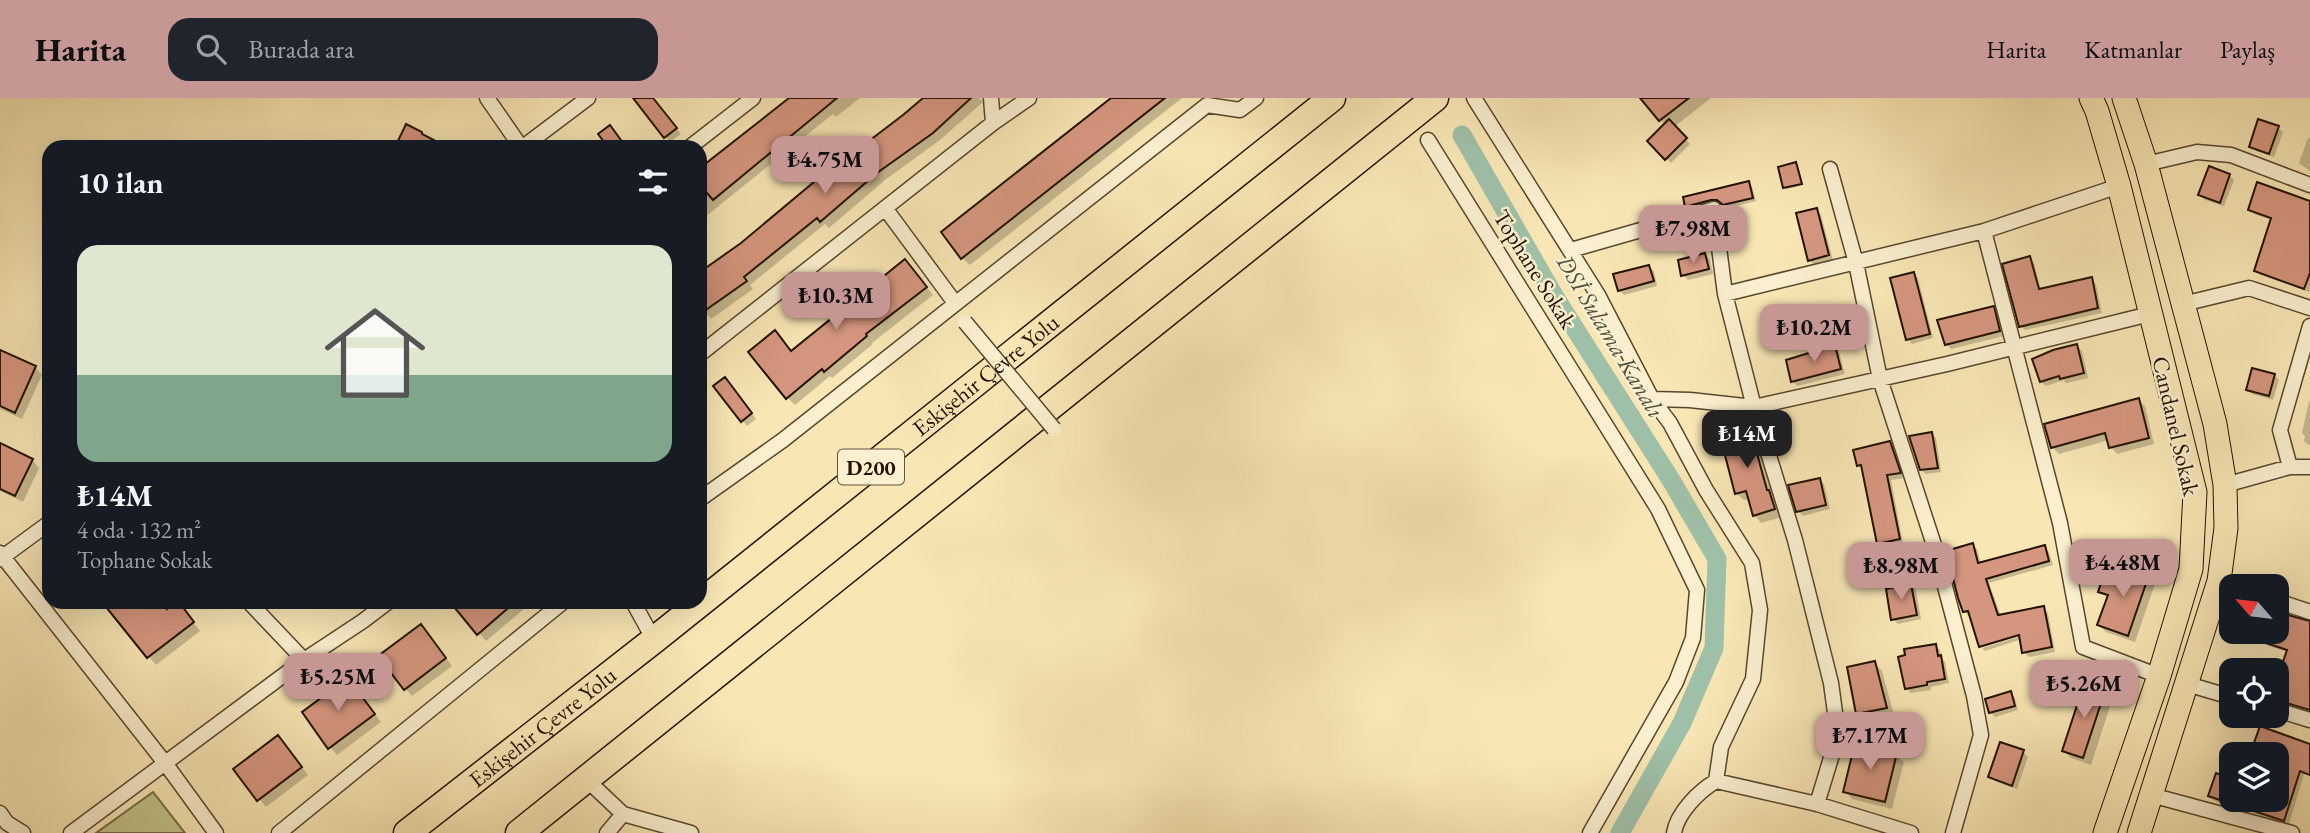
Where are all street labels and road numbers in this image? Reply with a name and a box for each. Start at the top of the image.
street label: Tophane Sokak [1486,204,1584,335]
street label: Eskişehir Çevre Yolu [906,307,1065,443]
street label: Candanel Sokak [2145,353,2207,500]
road number: D200 [838,450,904,484]
street label: Eskişehir Çevre Yolu [463,660,622,794]

